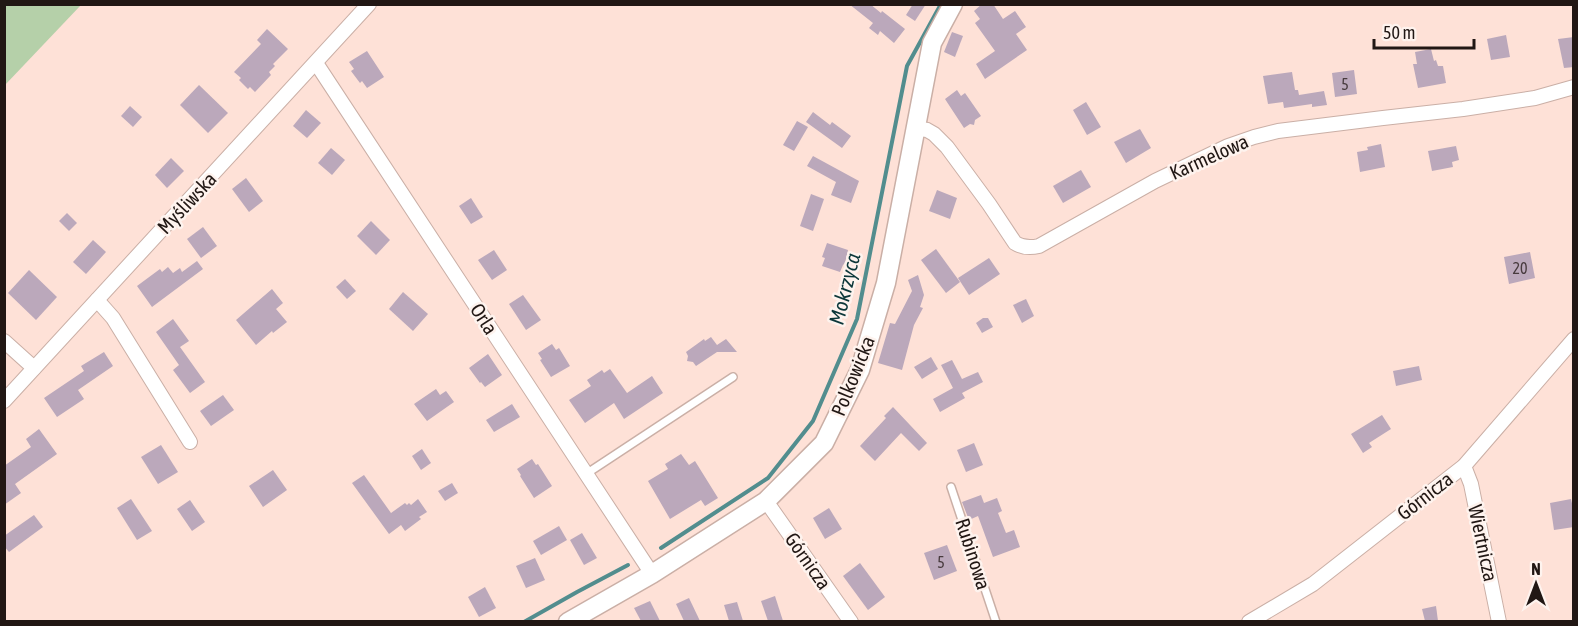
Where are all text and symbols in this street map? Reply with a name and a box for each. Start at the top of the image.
scale bar [1374,12,1474,50]
text: 50 m [1383,22,1415,43]
house number: 5 [1341,75,1349,93]
street label: Karmelowa [1166,129,1252,184]
street label: Myśliwska [152,167,221,238]
water label: Mokrzyca [824,250,865,327]
house number: 20 [1512,259,1528,277]
street label: Orla [466,299,503,338]
street label: Polkowicka [826,333,879,419]
street label: Górnicza [1392,467,1457,524]
street label: Wiertnicza [1464,502,1503,583]
street label: Rubinowa [951,515,996,592]
street label: Górnicza [781,528,836,594]
house number: 5 [937,553,945,571]
north arrow [1506,554,1566,614]
text: N [1531,560,1541,578]

